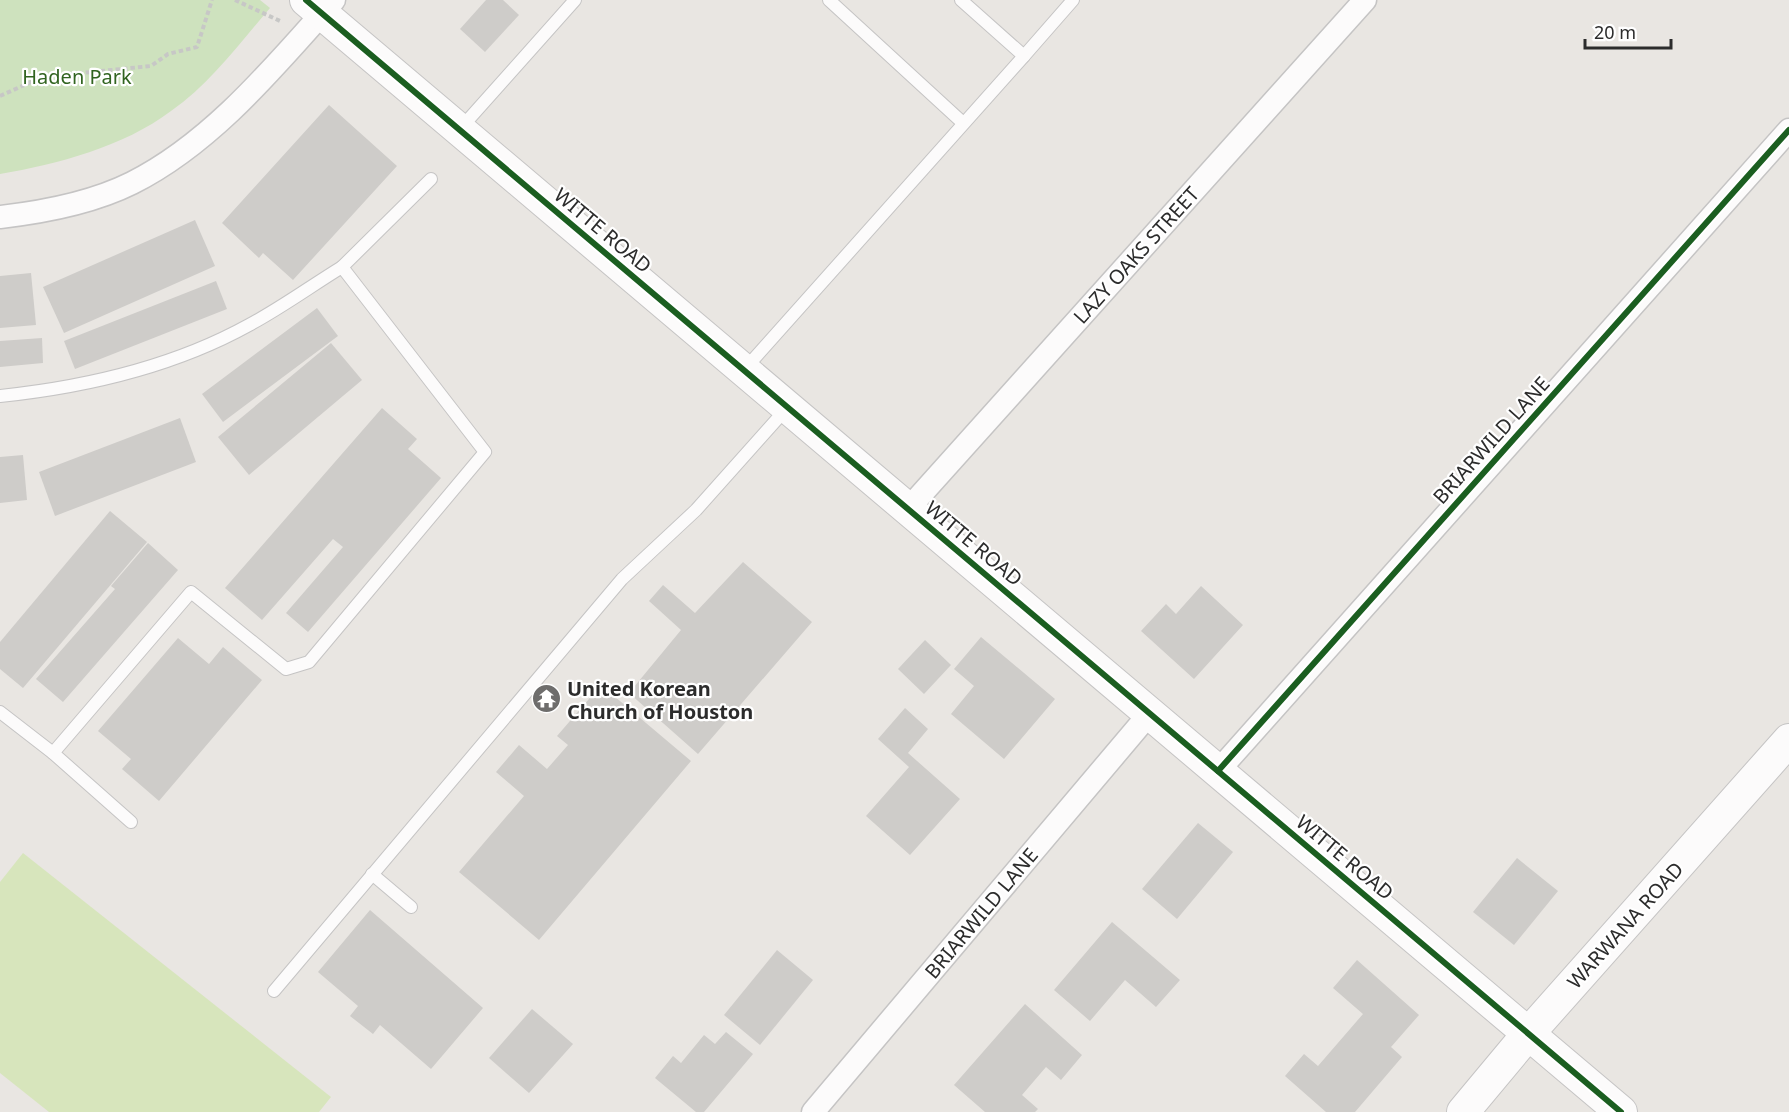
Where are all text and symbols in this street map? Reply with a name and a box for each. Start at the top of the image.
scale bar [1585,12,1670,50]
text: 20 m [1594,20,1636,44]
park label: Haden Park [22,63,132,90]
street label: WITTE ROAD [549,181,657,279]
street label: LAZY OAKS STREET [1067,181,1205,329]
street label: BRIARWILD LANE [1427,371,1555,509]
street label: WITTE ROAD [920,494,1028,592]
place label: United Korean Church of Houston [567,675,753,725]
temple icon: United Korean Church of Houston [530,683,562,715]
street label: WITTE ROAD [1291,808,1399,906]
street label: BRIARWILD LANE [918,842,1044,984]
street label: WARWANA ROAD [1561,856,1689,994]

